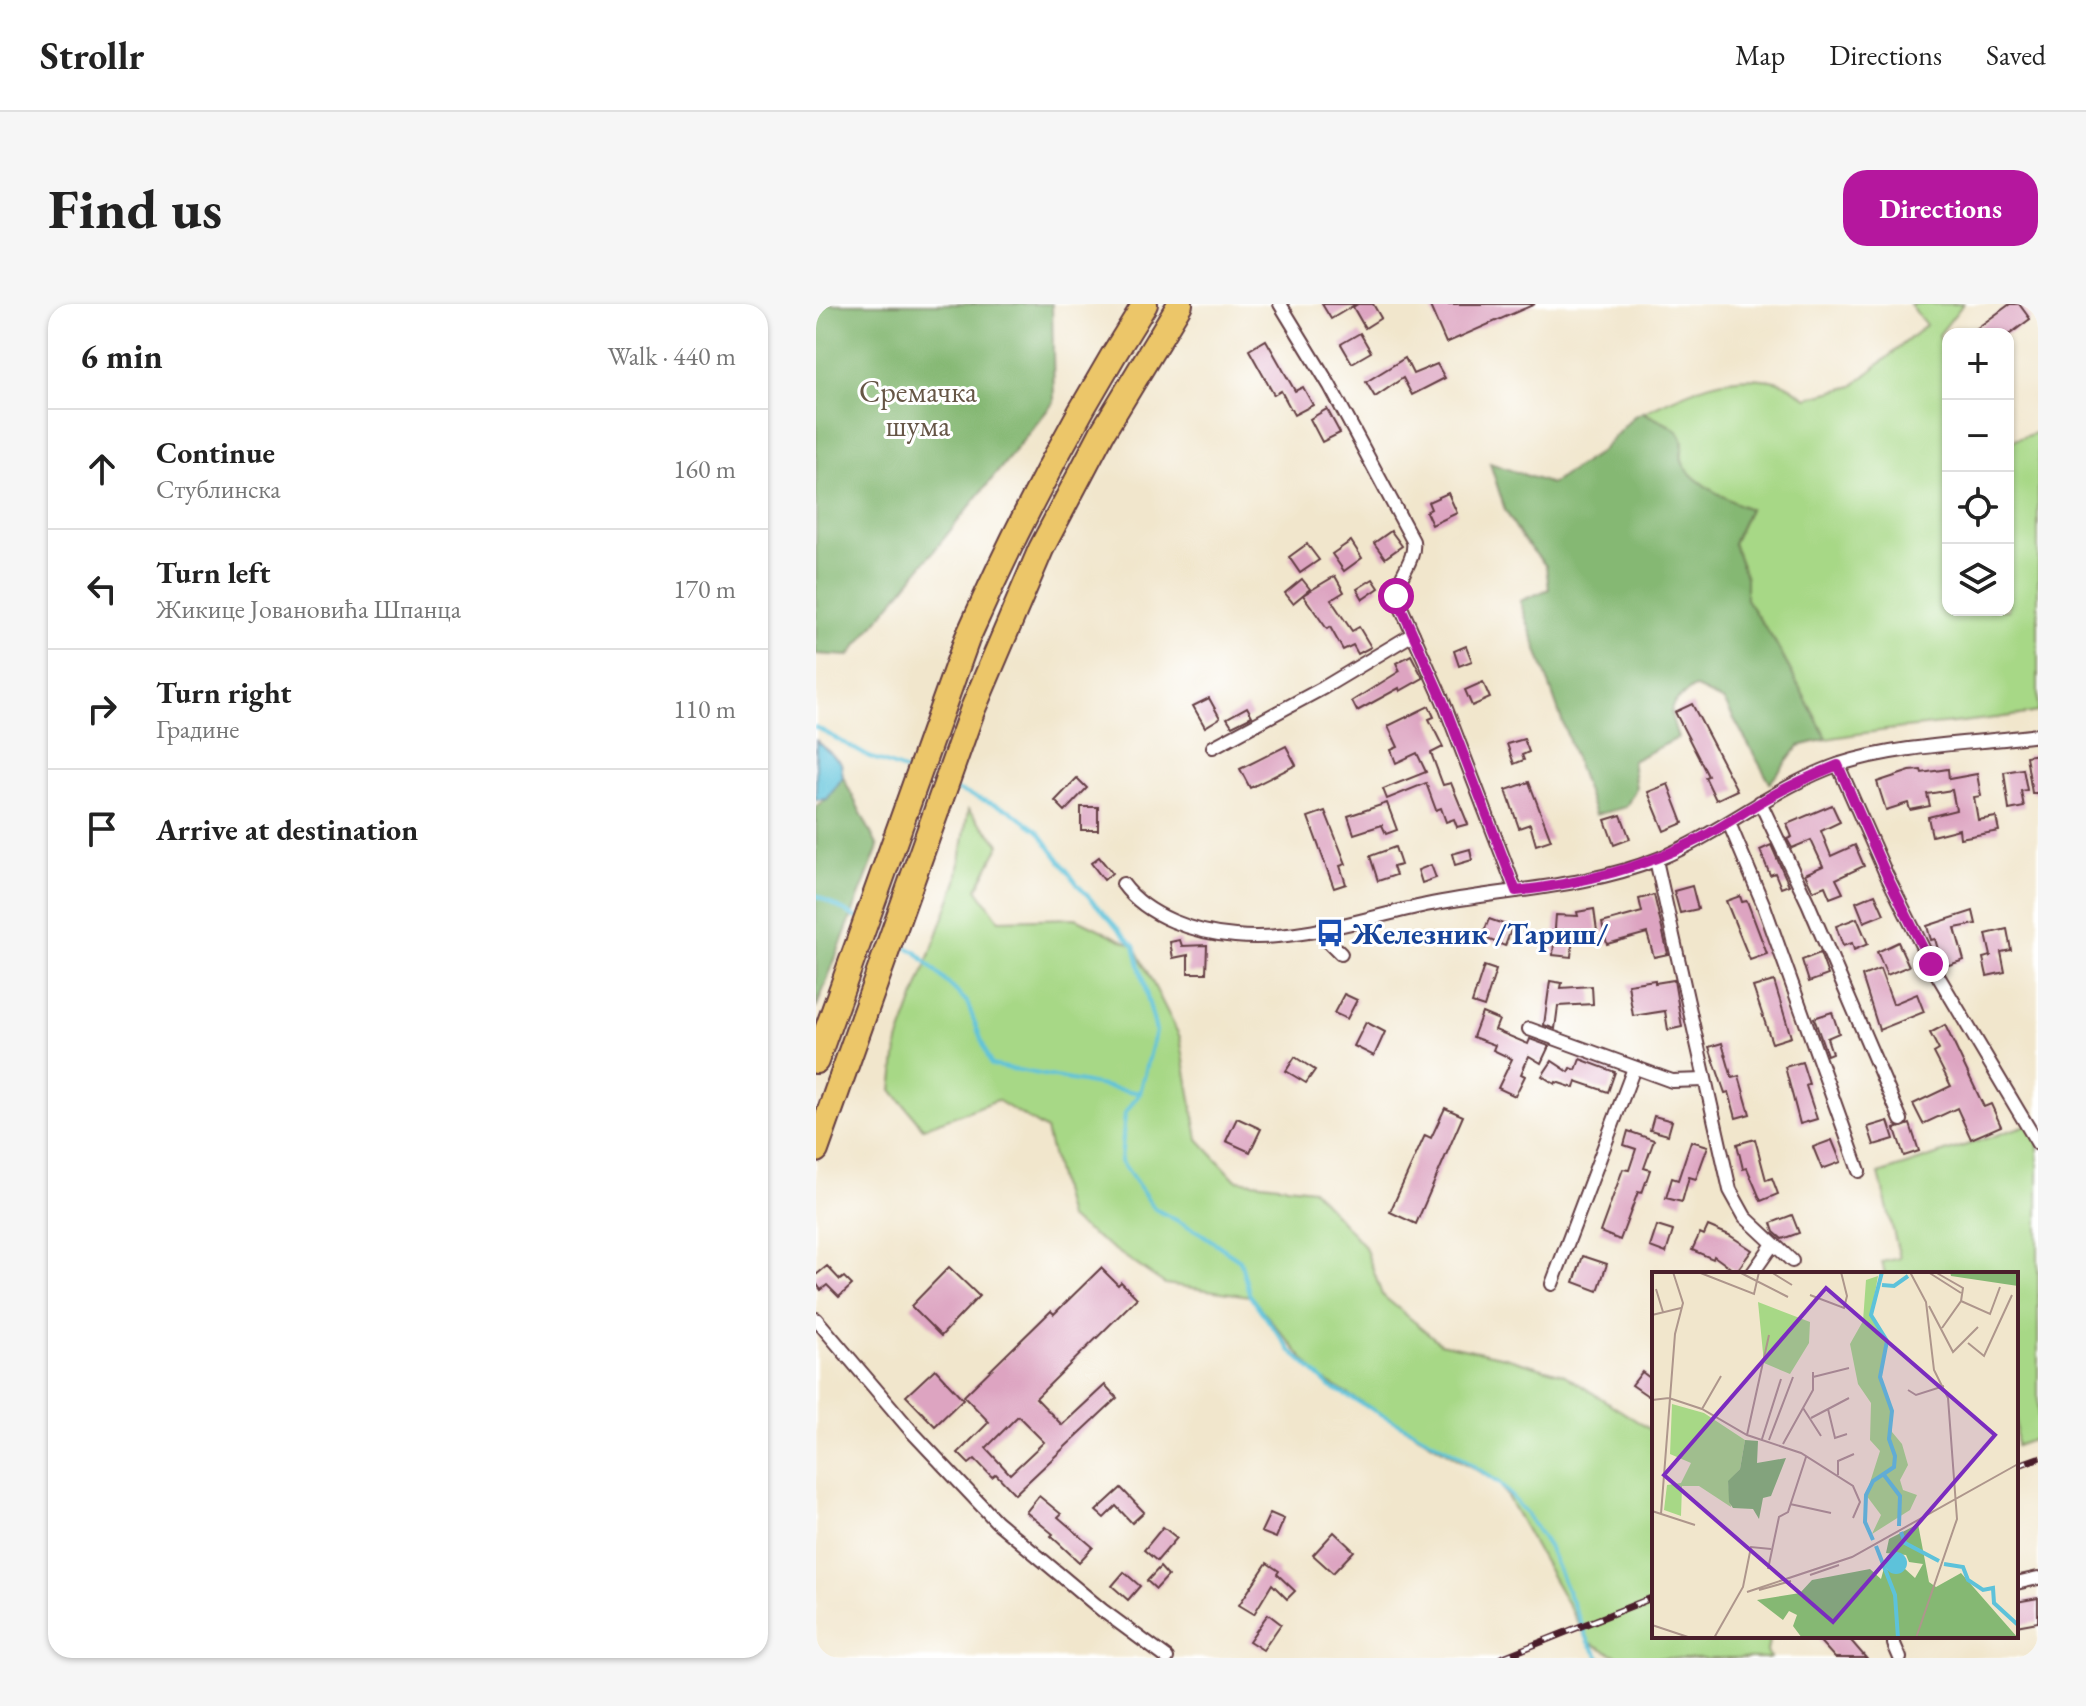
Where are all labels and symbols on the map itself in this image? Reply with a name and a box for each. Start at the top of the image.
park label: Сремачка шума [859,372,977,445]
route start [1378,578,1414,614]
place label: Железник /Тариш/ [1351,914,1609,953]
bus stop icon: Железник /Тариш/ [1315,918,1345,948]
route end [1913,946,1949,982]
inset map [1652,1272,2018,1638]

